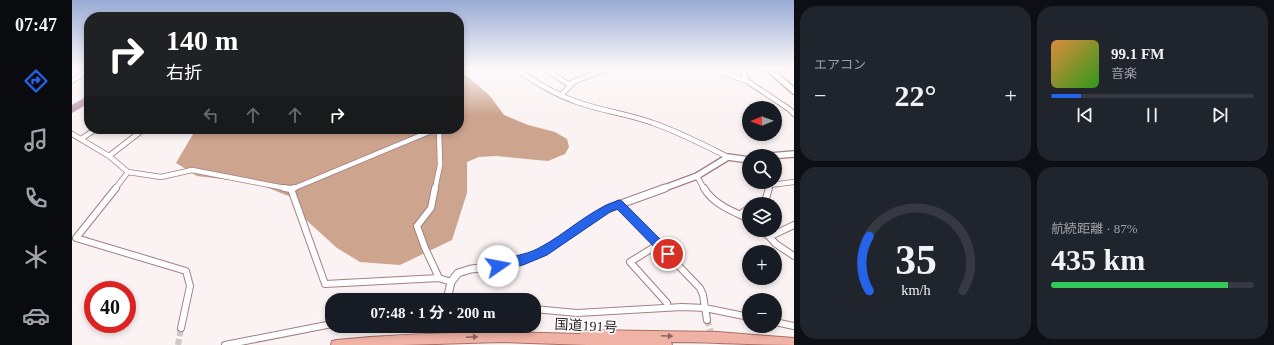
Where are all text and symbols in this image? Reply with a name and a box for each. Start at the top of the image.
text: 07:47 [15,15,57,35]
text: 140 m [166,25,238,56]
icon: right [100,28,152,80]
text: 99.1 FM [1111,46,1164,62]
text: エアコン [814,57,866,72]
text: 右折 [166,63,202,83]
text: 音楽 [1111,66,1137,81]
icon: directions [22,67,50,95]
text: 22° [895,79,937,112]
text: − [814,83,826,108]
text: + [1005,83,1017,108]
north arrow [742,101,782,141]
map controls [742,101,782,333]
icon: left [200,104,222,126]
icon: ahead [242,104,264,126]
icon: ahead [284,104,306,126]
icon: right [326,104,348,126]
icon: previous [1074,104,1096,126]
icon: pause [1141,104,1163,126]
icon: next [1209,104,1231,126]
icon: music [22,126,50,154]
button: search [742,149,782,189]
icon: phone [22,184,50,212]
button: layers [742,197,782,237]
text: 航続距離 · 87% [1051,221,1138,236]
pin [651,237,685,271]
text: 35 [895,237,936,283]
icon: climate [22,243,50,271]
icon: arrive [657,243,679,265]
text: 435 km [1051,243,1145,276]
position arrow [477,245,519,287]
button: + [742,245,782,285]
speed limit sign: 40 [84,281,136,333]
text: km/h [901,281,930,297]
button: − [742,293,782,333]
icon: car [22,302,50,330]
text: 07:48 · 1 分 · 200 m [371,305,496,321]
street label: 国道191号 [554,317,618,335]
one-way arrow [661,332,673,339]
one-way arrow [466,334,478,341]

